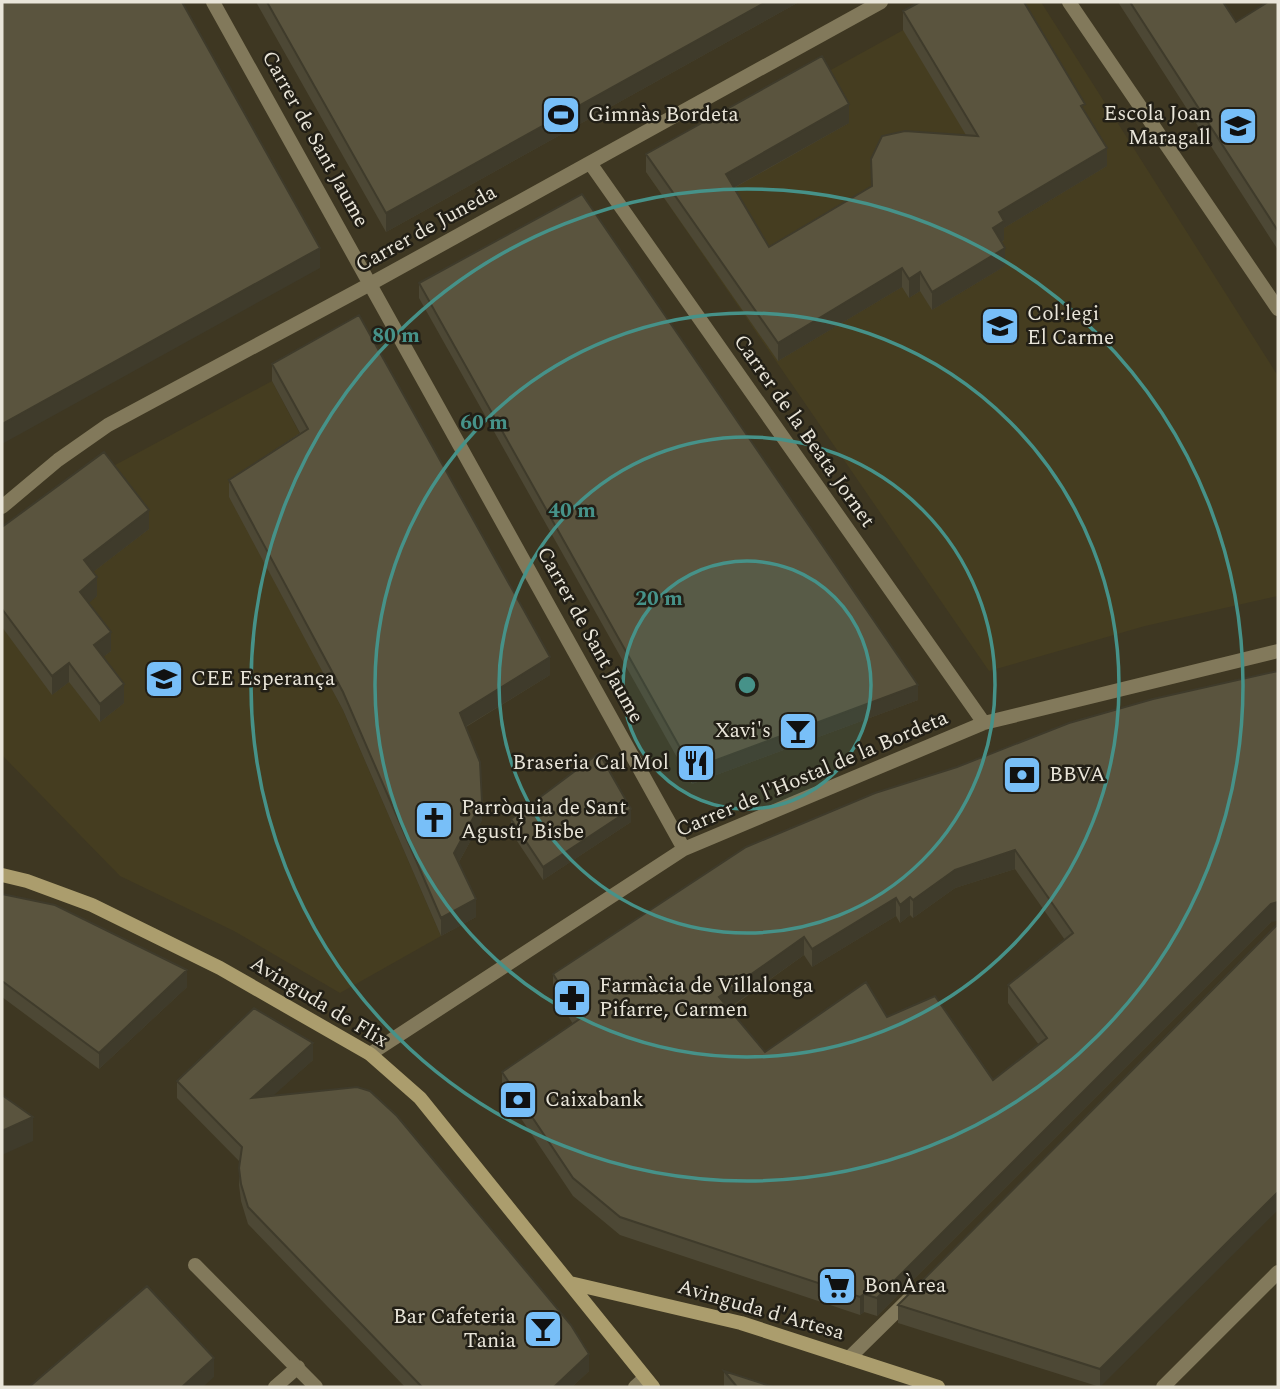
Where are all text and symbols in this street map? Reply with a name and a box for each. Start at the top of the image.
street label: Carrer de Sant Jaume [253,45,377,233]
sports icon: Gimnàs Bordeta [540,94,582,136]
place label: Escola Joan Maragall [1103,98,1211,154]
place label: Gimnàs Bordeta [588,99,740,131]
school or university icon: Escola Joan Maragall [1217,105,1259,147]
street label: Carrer de Juneda [349,177,503,281]
place label: Col·legi El Carme [1027,298,1114,354]
school or university icon: Col·legi El Carme [979,305,1021,347]
text: 80 m [372,320,420,352]
street label: Carrer de la Beata Jornet [725,328,883,534]
text: 60 m [460,407,508,439]
text: 40 m [548,495,596,527]
street label: Carrer de Sant Jaume [528,541,652,729]
text: 20 m [635,583,683,615]
school or university icon: CEE Esperança [143,658,185,700]
place label: CEE Esperança [191,663,336,695]
centre of rings [735,673,759,697]
street label: Carrer de l'Hostal de la Bordeta [671,702,954,846]
bar icon: Xavi's [777,710,819,752]
place label: Xavi's [715,715,771,747]
restaurant icon: Braseria Cal Mol [675,742,717,784]
place label: Braseria Cal Mol [512,747,669,779]
bank icon: BBVA [1001,754,1043,796]
place label: BBVA [1049,759,1106,791]
place label: Parròquia de Sant Agustí, Bisbe [461,792,627,848]
church icon: Parròquia de Sant Agustí, Bisbe [413,799,455,841]
street label: Avinguda de Flix [243,948,395,1056]
place label: Farmàcia de Villalonga Pifarre, Carmen [599,970,814,1026]
pharmacy icon: Farmàcia de Villalonga Pifarre, Carmen [551,977,593,1019]
bank icon: Caixabank [497,1079,539,1121]
place label: Caixabank [545,1084,644,1116]
supermarket icon: BonÀrea [816,1265,858,1307]
place label: BonÀrea [864,1270,947,1302]
street label: Avinguda d'Artesa [674,1271,849,1349]
place label: Bar Cafeteria Tania [393,1301,517,1357]
bar icon: Bar Cafeteria Tania [522,1308,564,1350]

